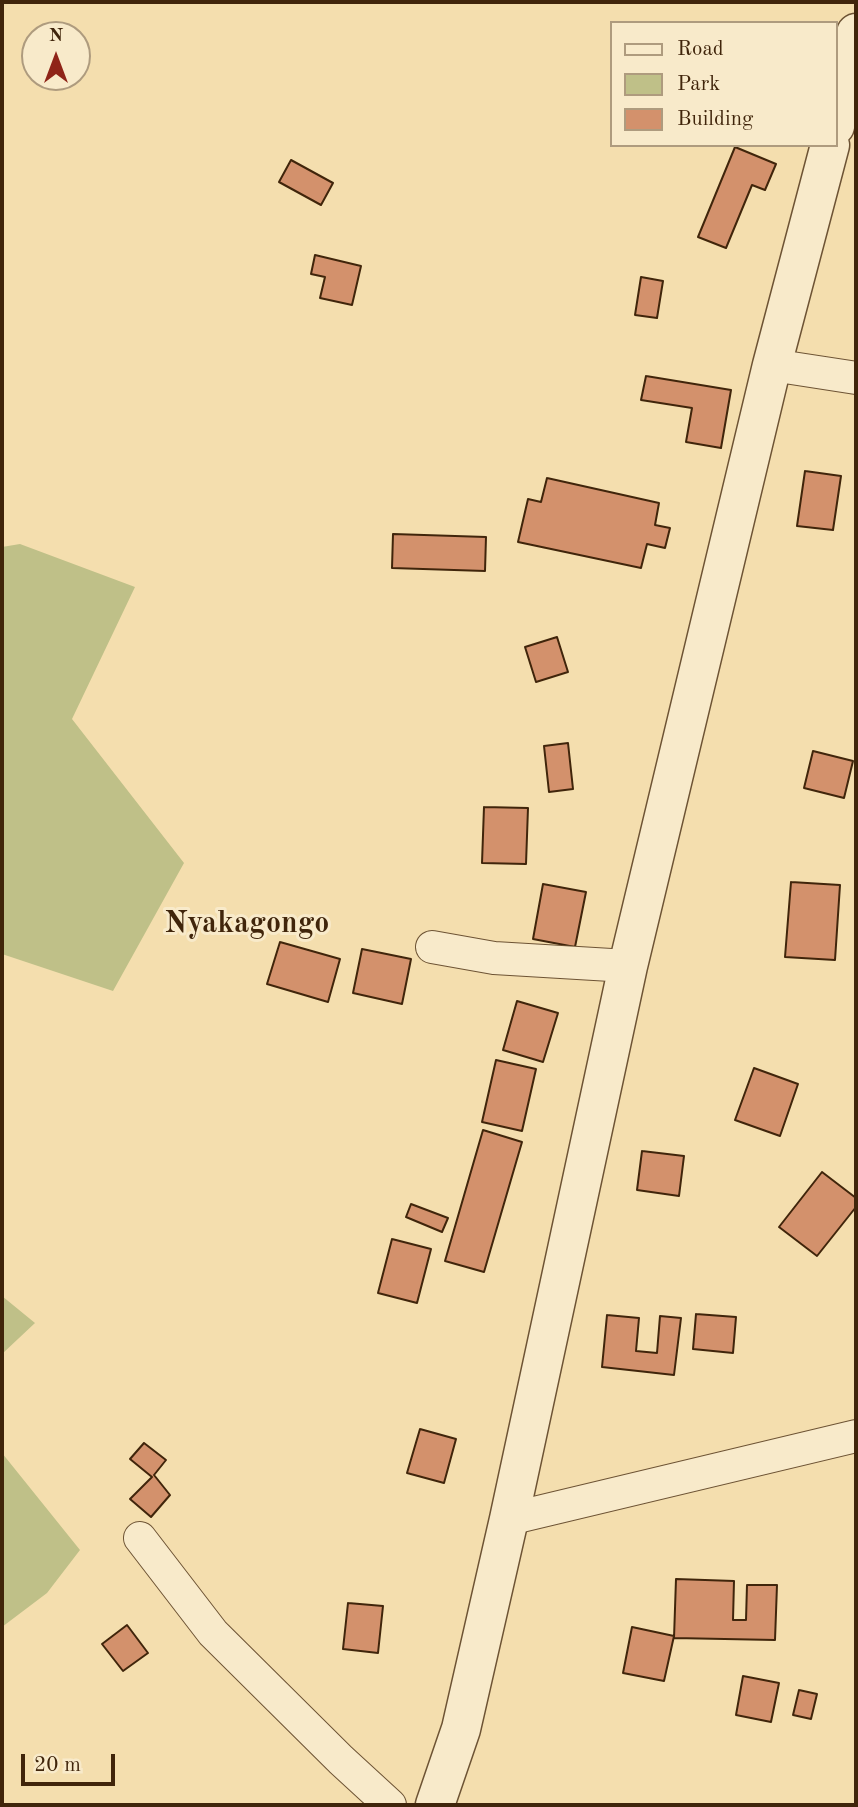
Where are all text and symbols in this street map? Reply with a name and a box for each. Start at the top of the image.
north arrow [21,21,91,91]
legend [610,21,837,147]
text: N [49,27,63,46]
text: Road [677,39,724,60]
text: Park [677,74,720,95]
text: Building [677,109,753,130]
district label: Nyakagongo [165,906,329,942]
scale bar [24,1741,119,1785]
text: 20 m [34,1755,81,1776]

